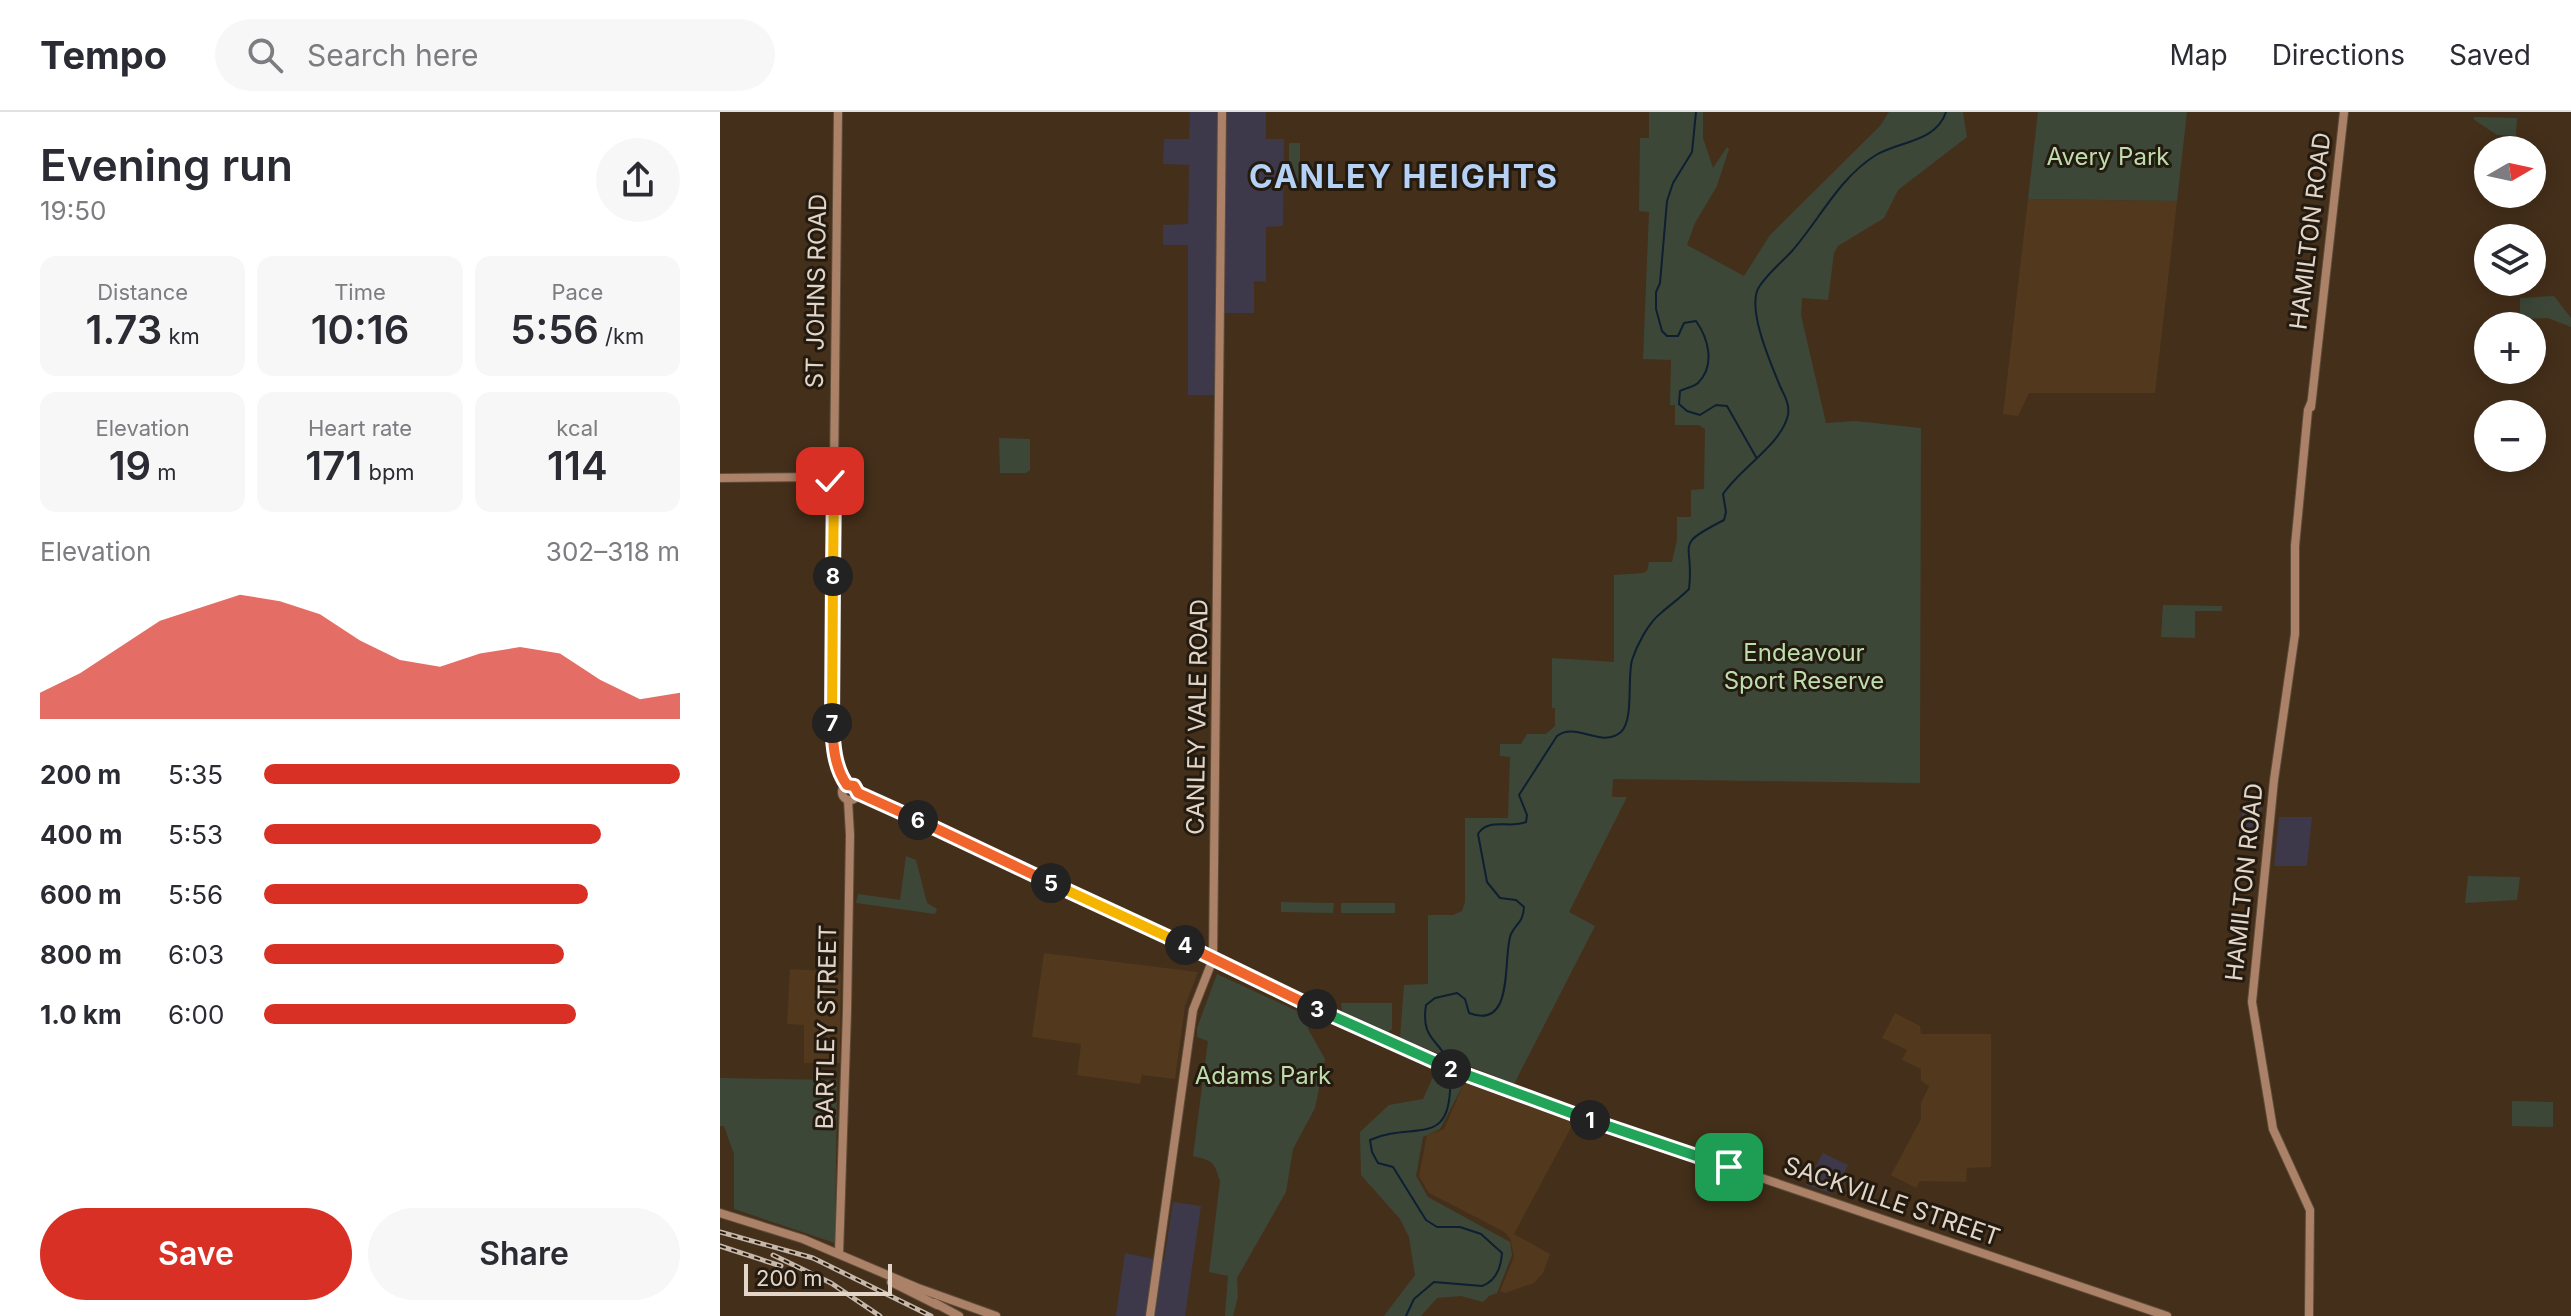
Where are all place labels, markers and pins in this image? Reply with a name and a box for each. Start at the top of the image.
pin [796,447,864,515]
pin: 8 [813,556,853,596]
pin: 7 [812,703,852,743]
pin: 6 [898,800,938,840]
pin: 5 [1031,863,1071,903]
pin: 4 [1165,925,1205,965]
pin: 3 [1297,989,1337,1029]
pin: 2 [1431,1049,1471,1089]
pin: 1 [1570,1100,1610,1140]
pin [1695,1133,1763,1201]

